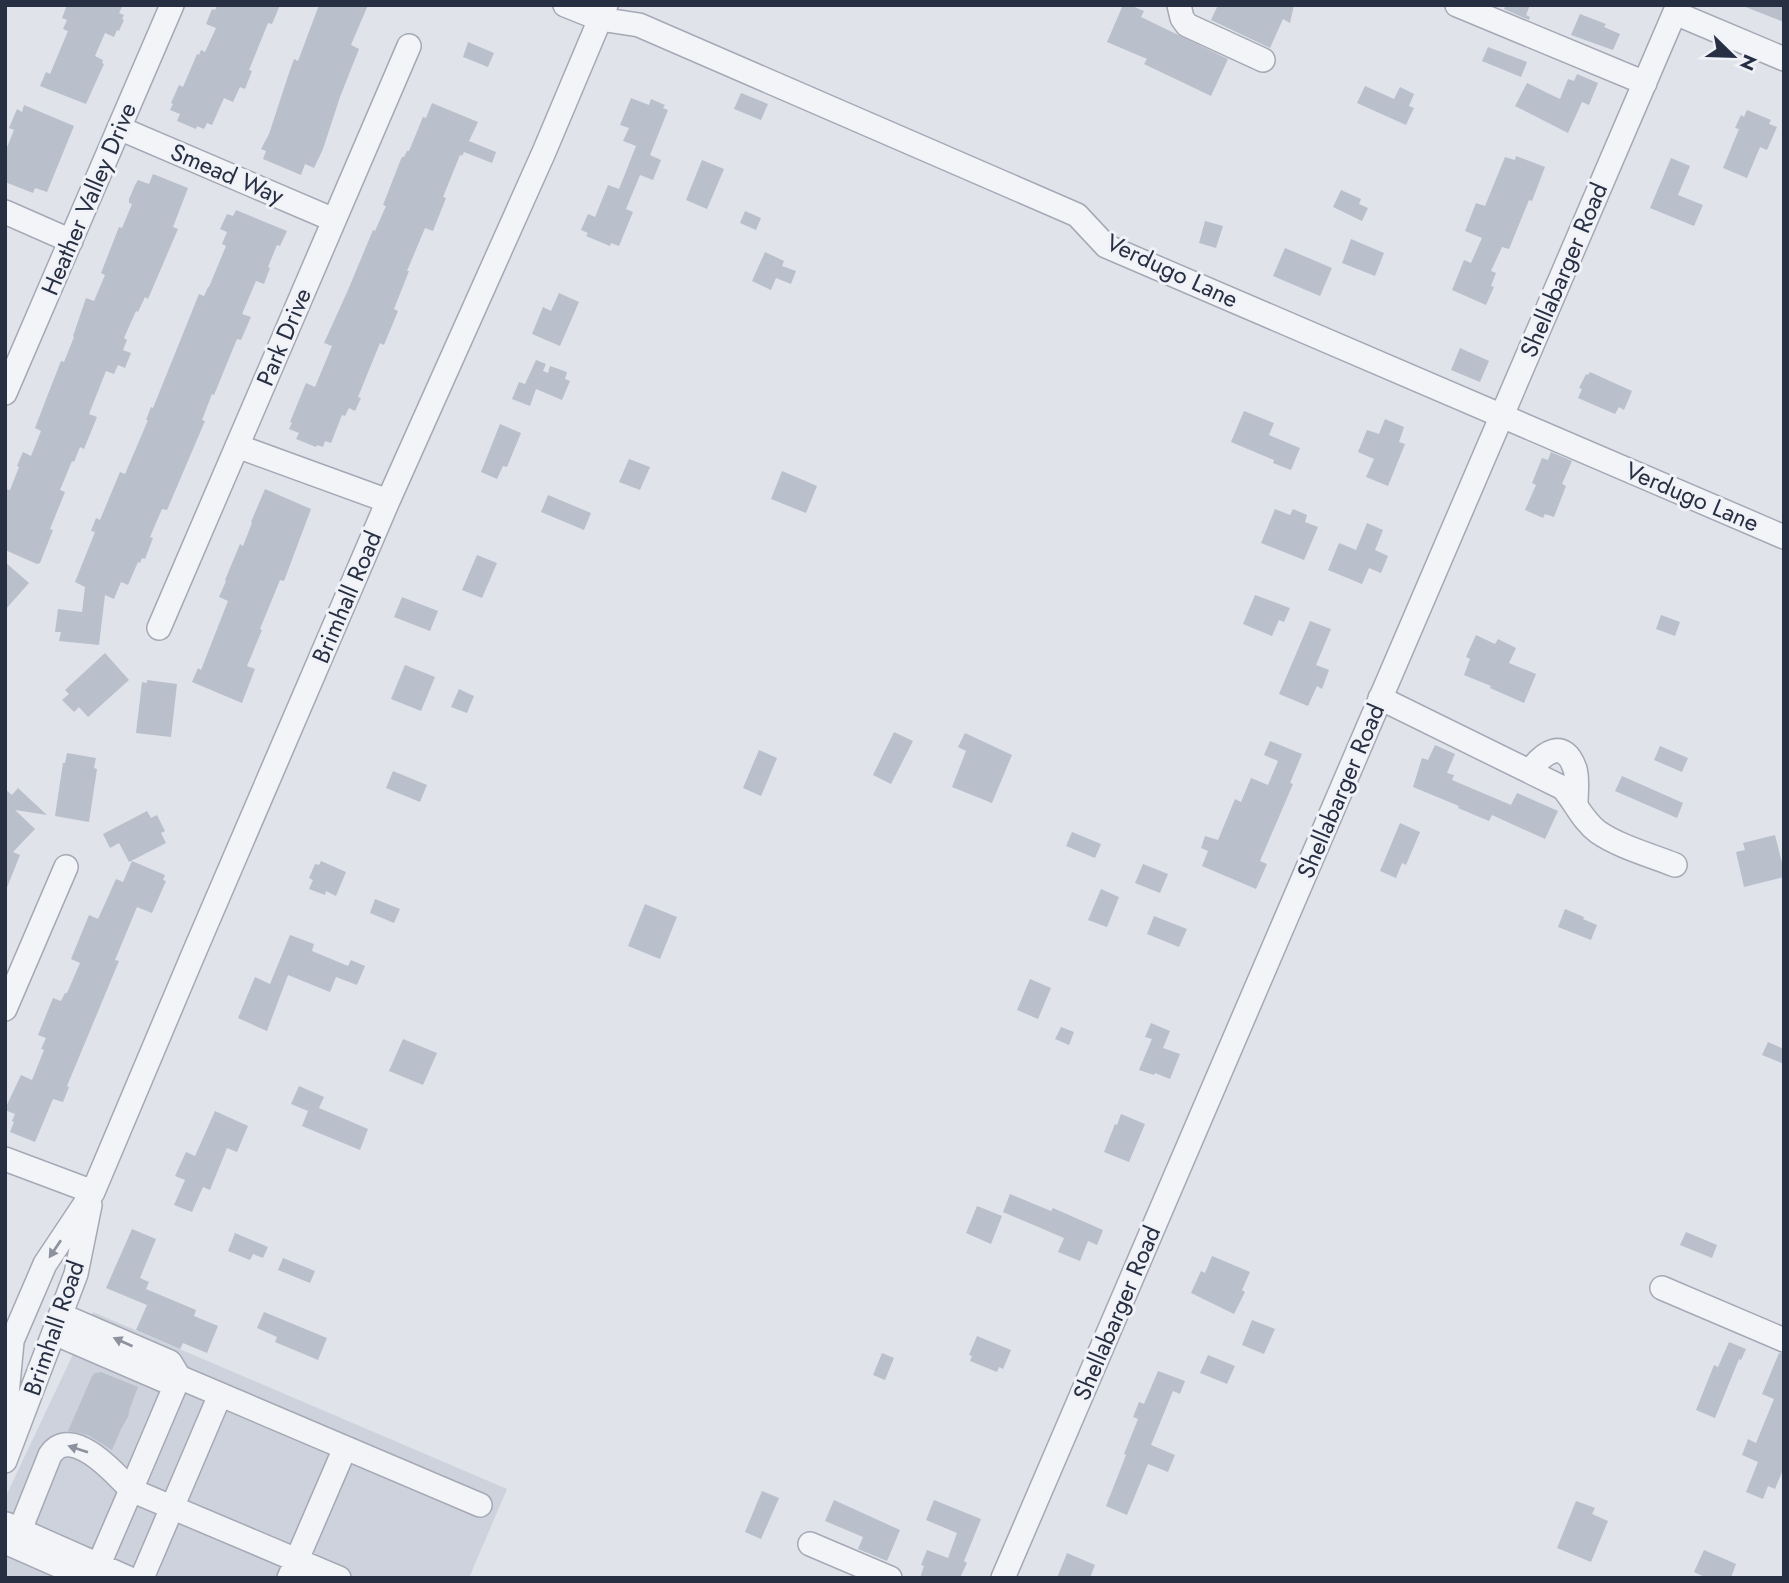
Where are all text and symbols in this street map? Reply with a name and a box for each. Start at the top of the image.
north arrow [1698,21,1768,91]
text: N [1733,50,1764,75]
street label: Heather Valley Drive [32,97,145,301]
street label: Smead Way [165,134,290,213]
street label: Shellabarger Road [1511,177,1616,363]
street label: Verdugo Lane [1100,225,1244,316]
street label: Park Drive [247,282,320,391]
street label: Verdugo Lane [1620,453,1764,540]
street label: Brimhall Road [303,525,390,668]
street label: Shellabarger Road [1288,698,1393,884]
street label: Shellabarger Road [1064,1220,1169,1406]
one-way arrow [48,1240,62,1258]
street label: Brimhall Road [14,1256,93,1400]
one-way arrow [113,1336,133,1348]
one-way arrow [68,1444,89,1454]

